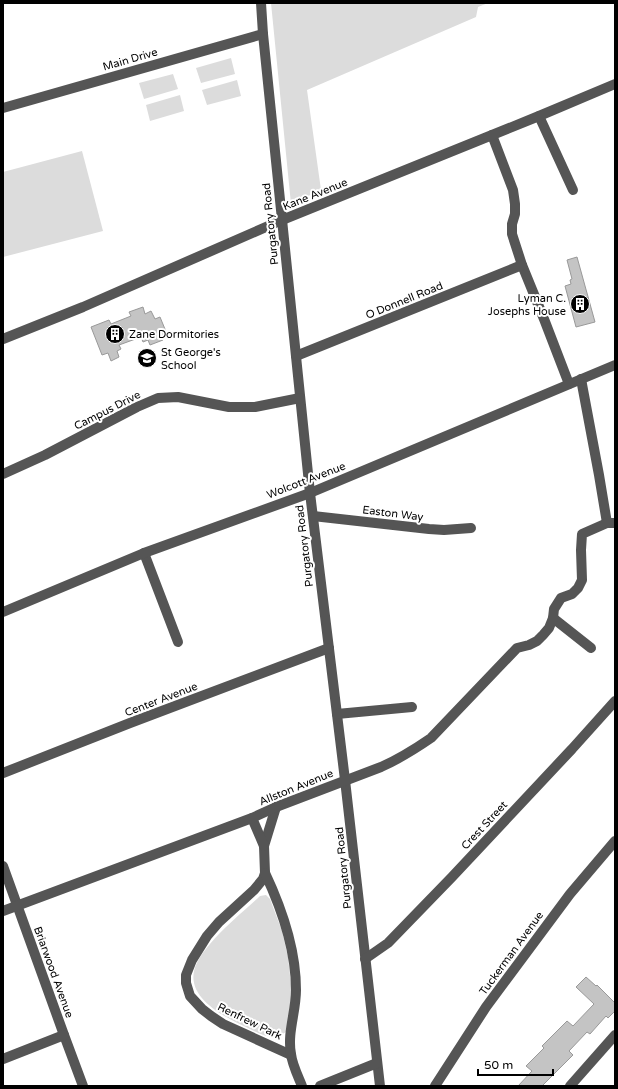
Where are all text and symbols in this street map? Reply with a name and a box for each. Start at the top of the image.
street label: Main Drive [101,45,159,73]
street label: Kane Avenue [281,176,349,213]
street label: Purgatory Road [260,182,281,266]
street label: O Donnell Road [364,279,445,322]
place label: Lyman C. Josephs House [488,292,566,318]
building icon: Lyman C. Josephs House [569,293,591,315]
building icon: Zane Dormitories [104,323,126,345]
place label: Zane Dormitories [129,328,219,341]
place label: St George's School [161,346,221,372]
school or university icon: St George's School [136,347,158,369]
street label: Campus Drive [72,388,143,433]
street label: Wolcott Avenue [265,459,347,501]
street label: Easton Way [362,503,424,524]
street label: Purgatory Road [293,504,316,588]
street label: Center Avenue [123,680,199,719]
street label: Allston Avenue [257,767,335,808]
street label: Crest Street [459,798,510,852]
street label: Purgatory Road [333,826,354,910]
street label: Tuckerman Avenue [477,909,546,998]
street label: Briarwood Avenue [31,925,76,1020]
street label: Renfrew Park [215,1000,284,1043]
scale bar [478,1051,553,1077]
text: 50 m [484,1058,513,1072]

